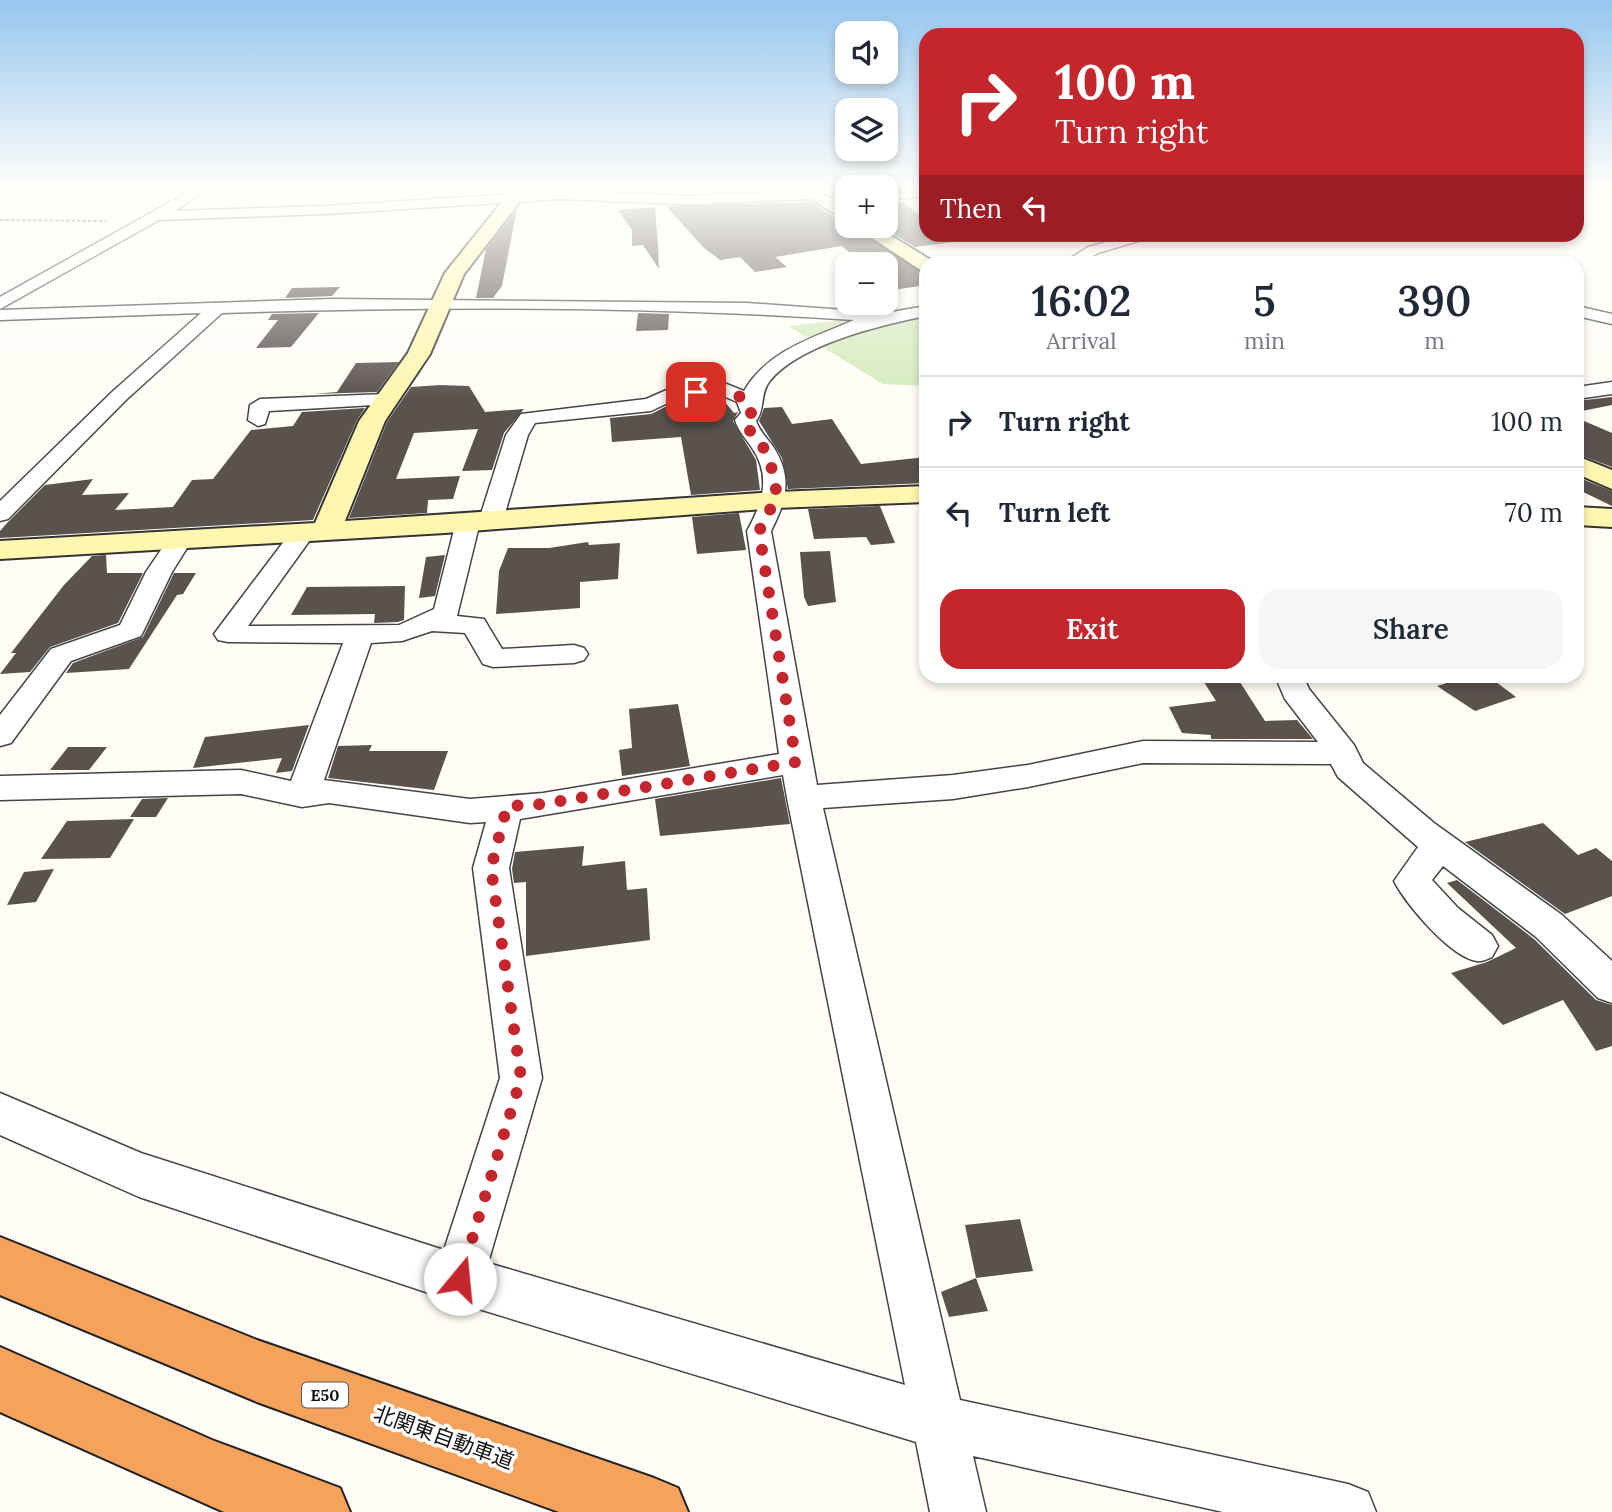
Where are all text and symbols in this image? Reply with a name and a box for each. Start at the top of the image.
map controls [835,21,898,315]
button: sound [835,21,898,84]
text: 100 m [1055,50,1195,112]
icon: right [940,56,1031,147]
button: layers [835,98,898,161]
text: Turn right [1055,111,1208,152]
button: + [835,175,898,238]
icon: left [1016,189,1054,227]
text: Then [940,192,1002,225]
button: − [835,252,898,315]
text: 16:02 [1031,274,1131,328]
text: 5 [1253,274,1276,328]
text: 390 [1397,274,1472,328]
text: Arrival [1046,326,1117,355]
text: min [1244,326,1285,355]
text: m [1424,326,1445,355]
pin [666,362,726,422]
icon: arrive [677,373,715,411]
icon: right [940,403,978,441]
text: Turn right [999,405,1130,438]
text: 100 m [1491,405,1563,438]
icon: left [940,494,978,532]
text: Turn left [999,496,1110,529]
text: 70 m [1505,496,1563,529]
button: Exit [940,589,1245,669]
button: Share [1259,589,1563,669]
position arrow [423,1242,497,1316]
road number: E50 [302,1382,348,1408]
street label: 北関東自動車道 [370,1399,518,1475]

